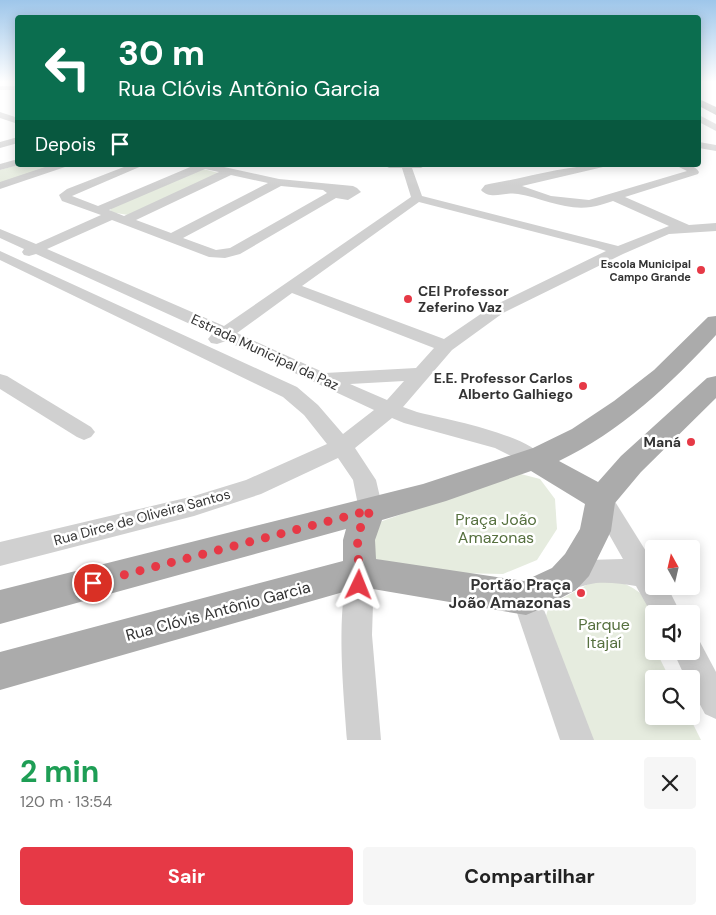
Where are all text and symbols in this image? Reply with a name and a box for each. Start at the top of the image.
text: 30 m [118,30,205,76]
icon: left [35,35,100,100]
text: Rua Clóvis Antônio Garcia [118,74,380,103]
icon: arrive [106,130,134,158]
text: Depois [35,132,96,157]
place label: Escola Municipal Campo Grande [601,257,691,284]
marker: Escola Municipal Campo Grande [695,264,707,276]
place label: CEI Professor Zeferino Vaz [418,282,509,316]
marker: CEI Professor Zeferino Vaz [402,293,414,305]
street label: Estrada Municipal da Paz [188,310,342,394]
place label: E.E. Professor Carlos Alberto Galhiego [434,369,573,403]
marker: E.E. Professor Carlos Alberto Galhiego [577,380,589,392]
place label: Maná [644,433,681,451]
marker: Maná [685,436,697,448]
street label: Rua Dirce de Oliveira Santos [52,485,232,549]
park label: Praça João Amazonas [455,509,537,548]
north arrow [645,540,700,595]
map controls [645,540,700,725]
position arrow [332,558,384,610]
pin [72,562,114,604]
icon: arrive [79,569,107,597]
place label: Portão Praça João Amazonas [449,574,571,613]
street label: Rua Clóvis Antônio Garcia [123,576,313,646]
marker: Portão Praça João Amazonas [575,587,587,599]
button: sound [645,605,700,660]
park label: Parque Itajaí [578,614,630,653]
button: search [645,670,700,725]
text: 2 min [20,752,99,791]
button: close [644,757,696,809]
text: 120 m · 13:54 [20,791,112,812]
button: Sair [20,847,353,905]
button: Compartilhar [363,847,696,905]

